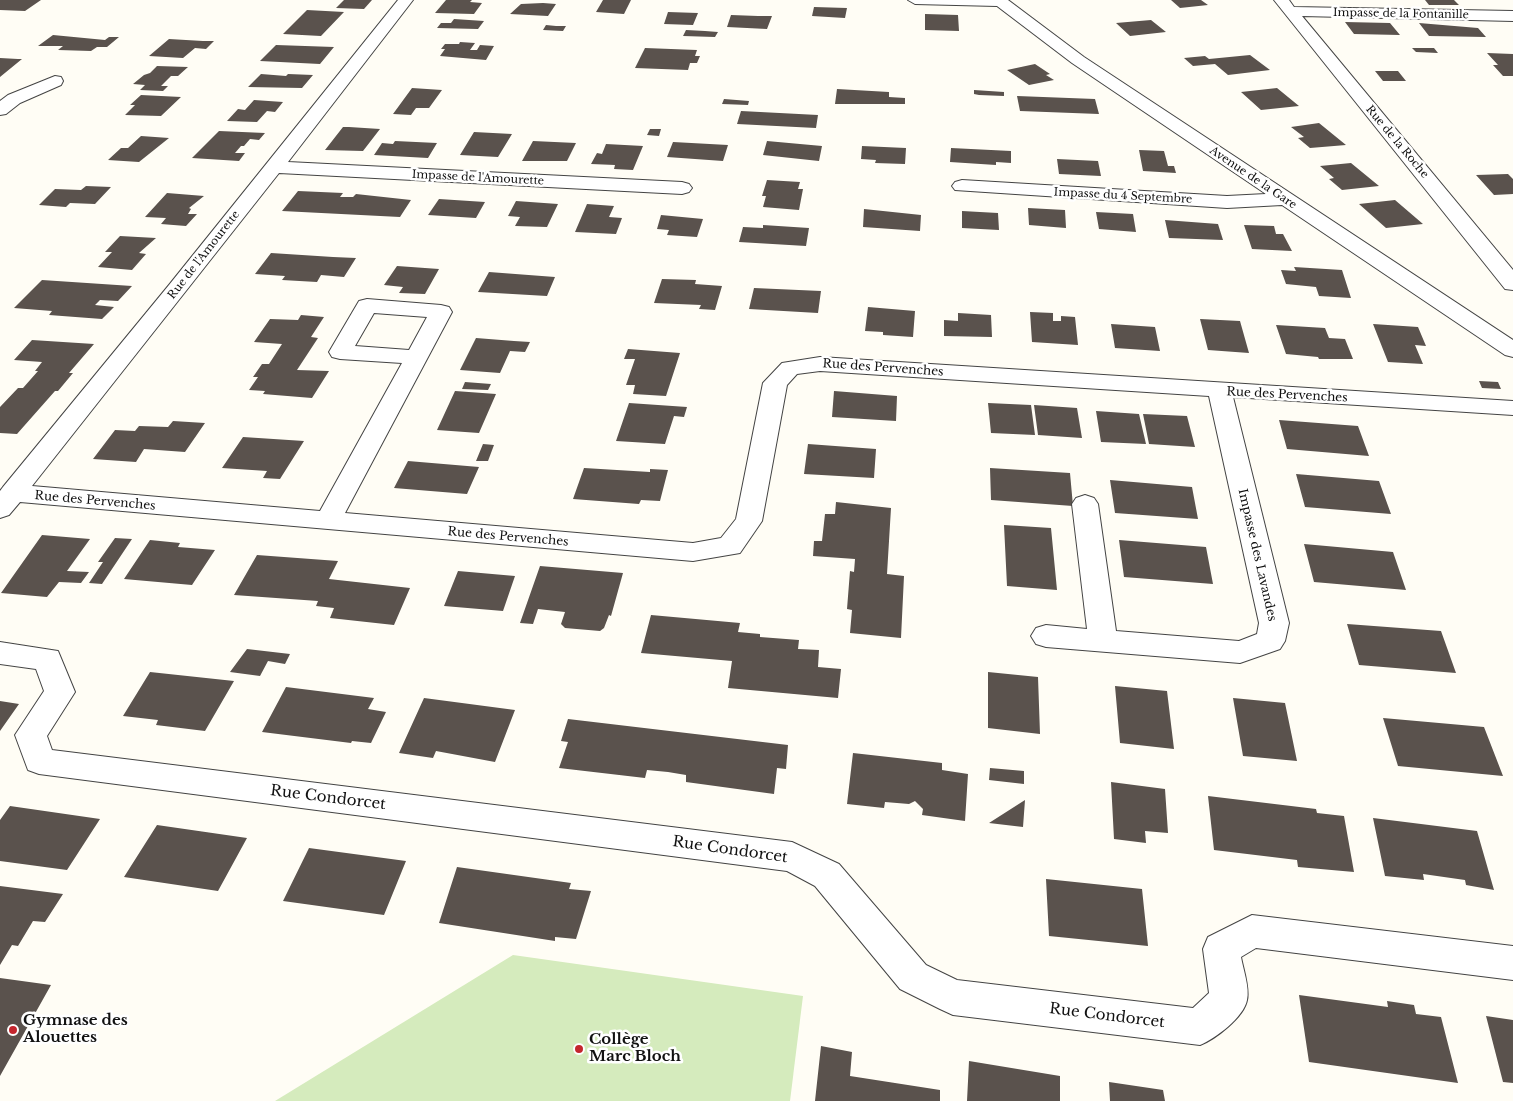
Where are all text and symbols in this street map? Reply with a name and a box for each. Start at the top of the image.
street label: Impasse de la Fontanille [1333,6,1469,22]
street label: Rue de la Roche [1363,103,1431,181]
street label: Avenue de la Gare [1207,144,1299,212]
street label: Impasse de l'Amourette [412,168,544,188]
street label: Impasse du 4 Septembre [1053,186,1193,206]
street label: Rue de l'Amourette [165,208,243,302]
street label: Rue des Pervenches [822,357,944,379]
street label: Rue des Pervenches [1226,385,1348,405]
street label: Impasse des Lavandes [1235,487,1279,623]
street label: Rue des Pervenches [34,489,156,513]
street label: Rue des Pervenches [447,525,569,549]
street label: Rue Condorcet [269,782,387,814]
street label: Rue Condorcet [671,833,789,867]
street label: Rue Condorcet [1048,1000,1166,1032]
place label: Gymnase des Alouettes [23,1012,128,1047]
marker: Gymnase des Alouettes [7,1024,19,1036]
place label: Collège Marc Bloch [589,1031,681,1066]
marker: Collège Marc Bloch [573,1043,585,1055]

